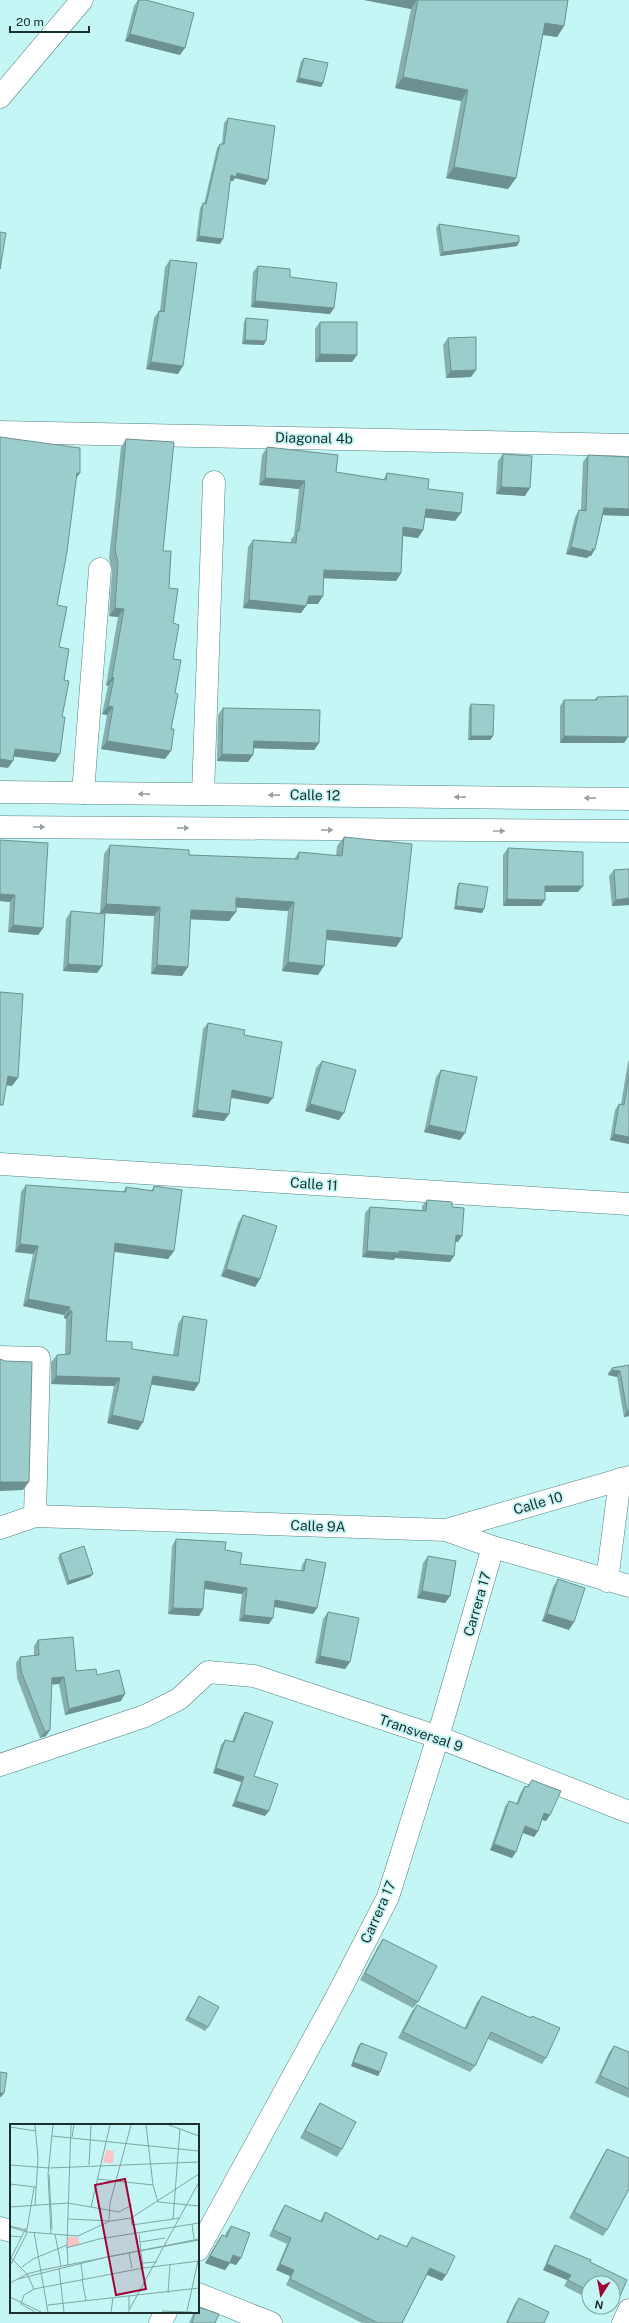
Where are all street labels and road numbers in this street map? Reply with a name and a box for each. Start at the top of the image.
street label: Diagonal 4b [275,429,353,447]
street label: Calle 12 [290,787,340,803]
street label: Calle 11 [290,1174,338,1194]
street label: Calle 10 [511,1488,565,1518]
street label: Calle 9A [290,1517,346,1535]
street label: Carrera 17 [460,1570,494,1638]
street label: Transversal 9 [377,1711,465,1755]
street label: Carrera 17 [357,1878,399,1946]

